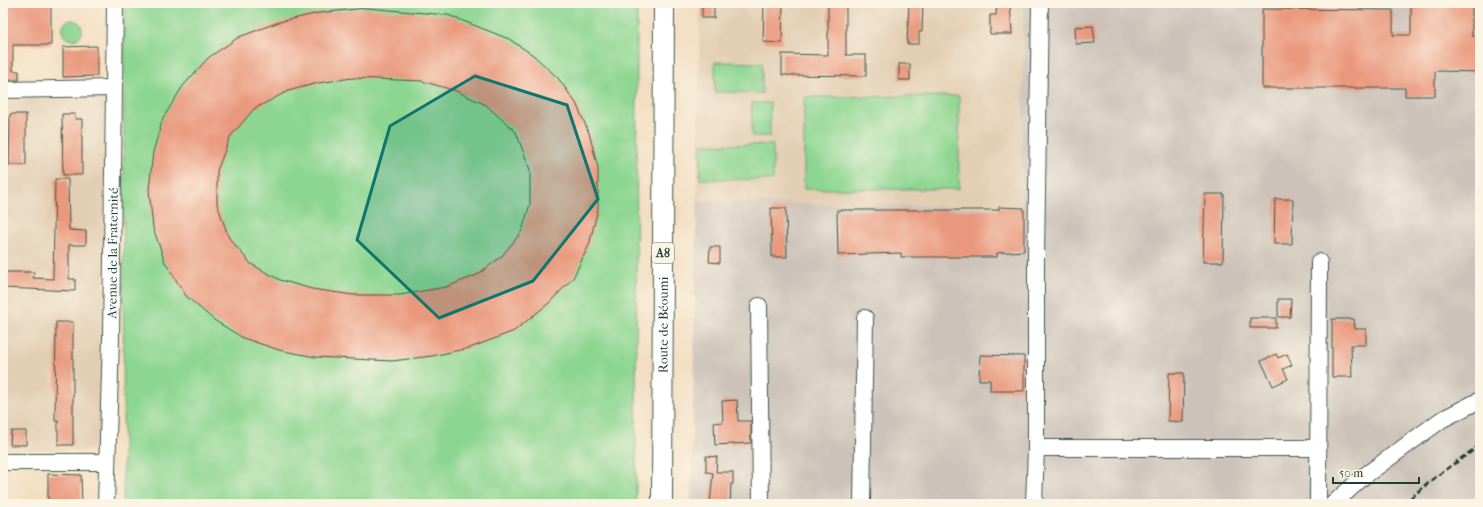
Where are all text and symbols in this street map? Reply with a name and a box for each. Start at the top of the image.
street label: Avenue de la Fraternité [104,187,120,320]
road number: A8 [652,243,674,263]
street label: Route de Béoumi [655,276,670,373]
scale bar [1333,459,1419,485]
text: 50 m [1339,466,1363,480]

